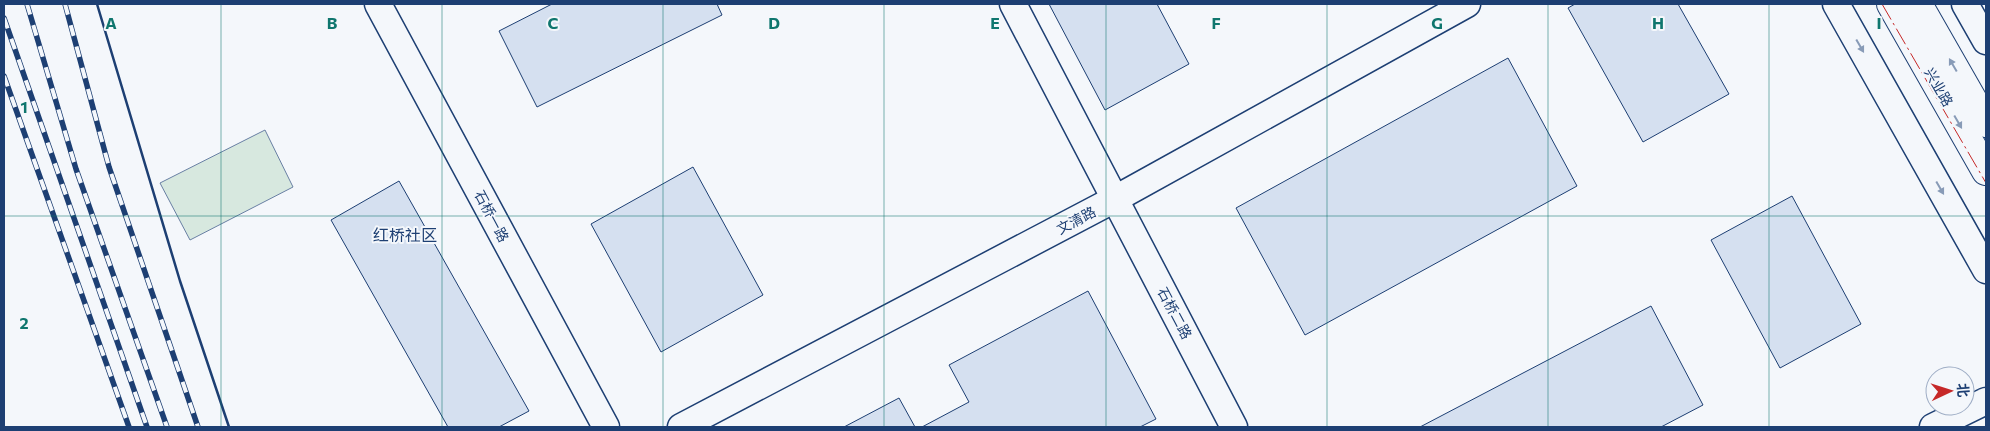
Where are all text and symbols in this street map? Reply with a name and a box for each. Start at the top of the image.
text: A [105,13,117,32]
text: B [327,13,338,32]
text: C [548,13,559,32]
text: D [768,13,780,32]
text: E [990,13,1000,32]
text: F [1211,13,1221,32]
text: G [1431,13,1443,32]
text: H [1652,13,1664,32]
text: I [1876,13,1882,32]
one-way arrow [1855,40,1864,53]
one-way arrow [1949,59,1958,72]
street label: 兴业路 [1921,65,1957,109]
text: 1 [20,97,28,116]
one-way arrow [1954,116,1963,129]
one-way arrow [1935,181,1944,194]
street label: 石桥一路 [471,187,513,245]
street label: 文清路 [1053,203,1099,237]
district label: 红桥社区 [373,225,437,244]
street label: 石桥二路 [1154,284,1196,342]
text: 2 [19,313,29,332]
north arrow [1925,366,1975,416]
text: 北 [1954,382,1972,398]

